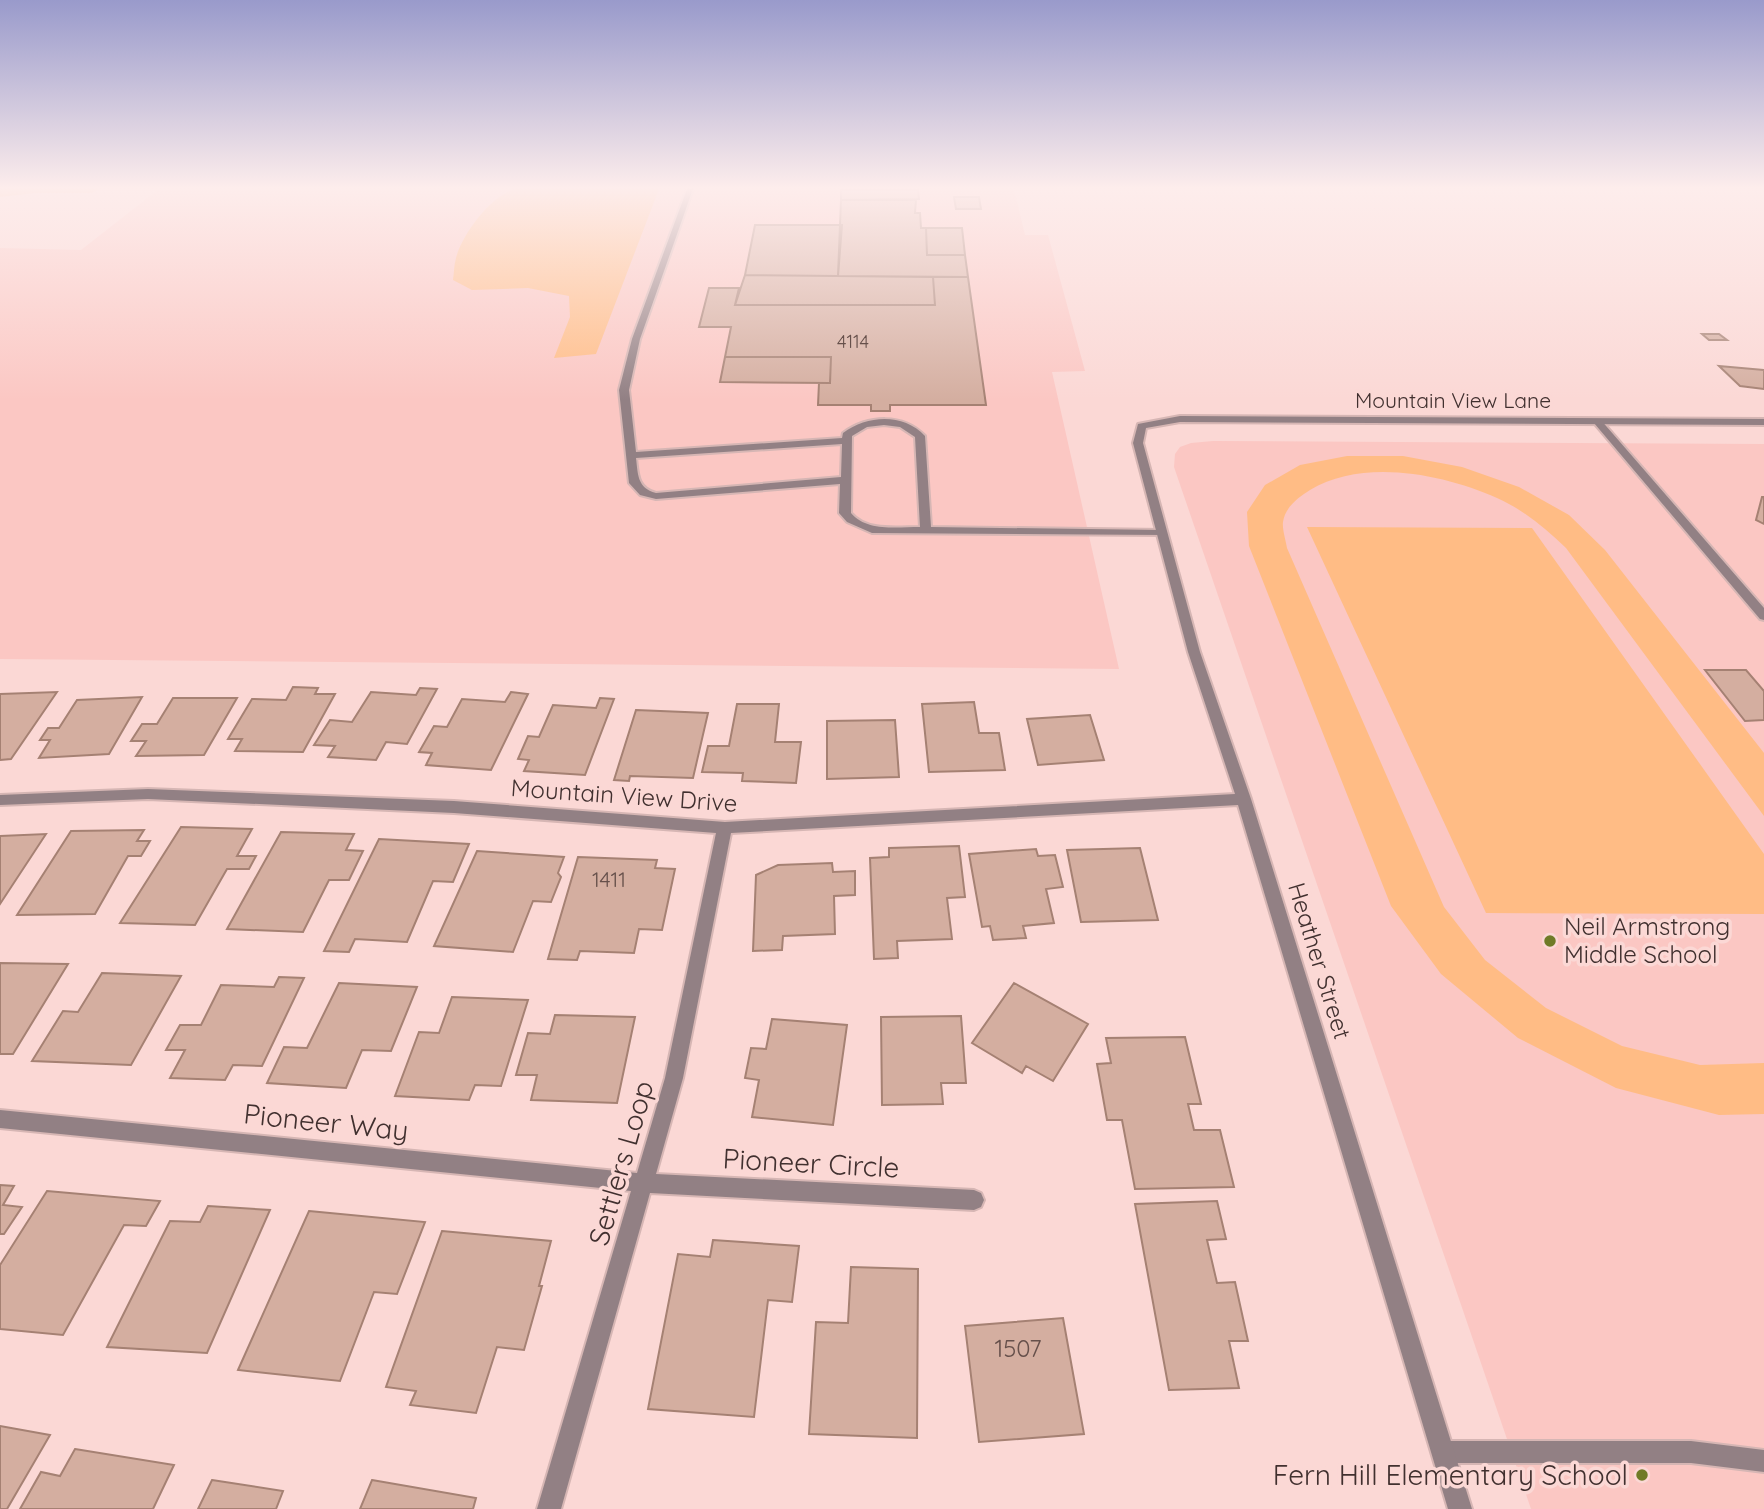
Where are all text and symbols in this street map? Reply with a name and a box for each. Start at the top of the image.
house number: 4114 [837,330,869,353]
street label: Mountain View Lane [1355,387,1551,413]
street label: Mountain View Drive [510,772,738,818]
house number: 1411 [592,866,626,892]
street label: Heather Street [1282,879,1358,1043]
place label: Neil Armstrong Middle School [1564,911,1730,969]
marker: Neil Armstrong Middle School [1542,933,1558,949]
street label: Settlers Loop [580,1076,661,1249]
street label: Pioneer Way [242,1095,410,1148]
street label: Pioneer Circle [722,1140,900,1185]
house number: 1507 [994,1333,1042,1363]
place label: Fern Hill Elementary School [1273,1457,1628,1492]
marker: Fern Hill Elementary School [1634,1467,1650,1483]

